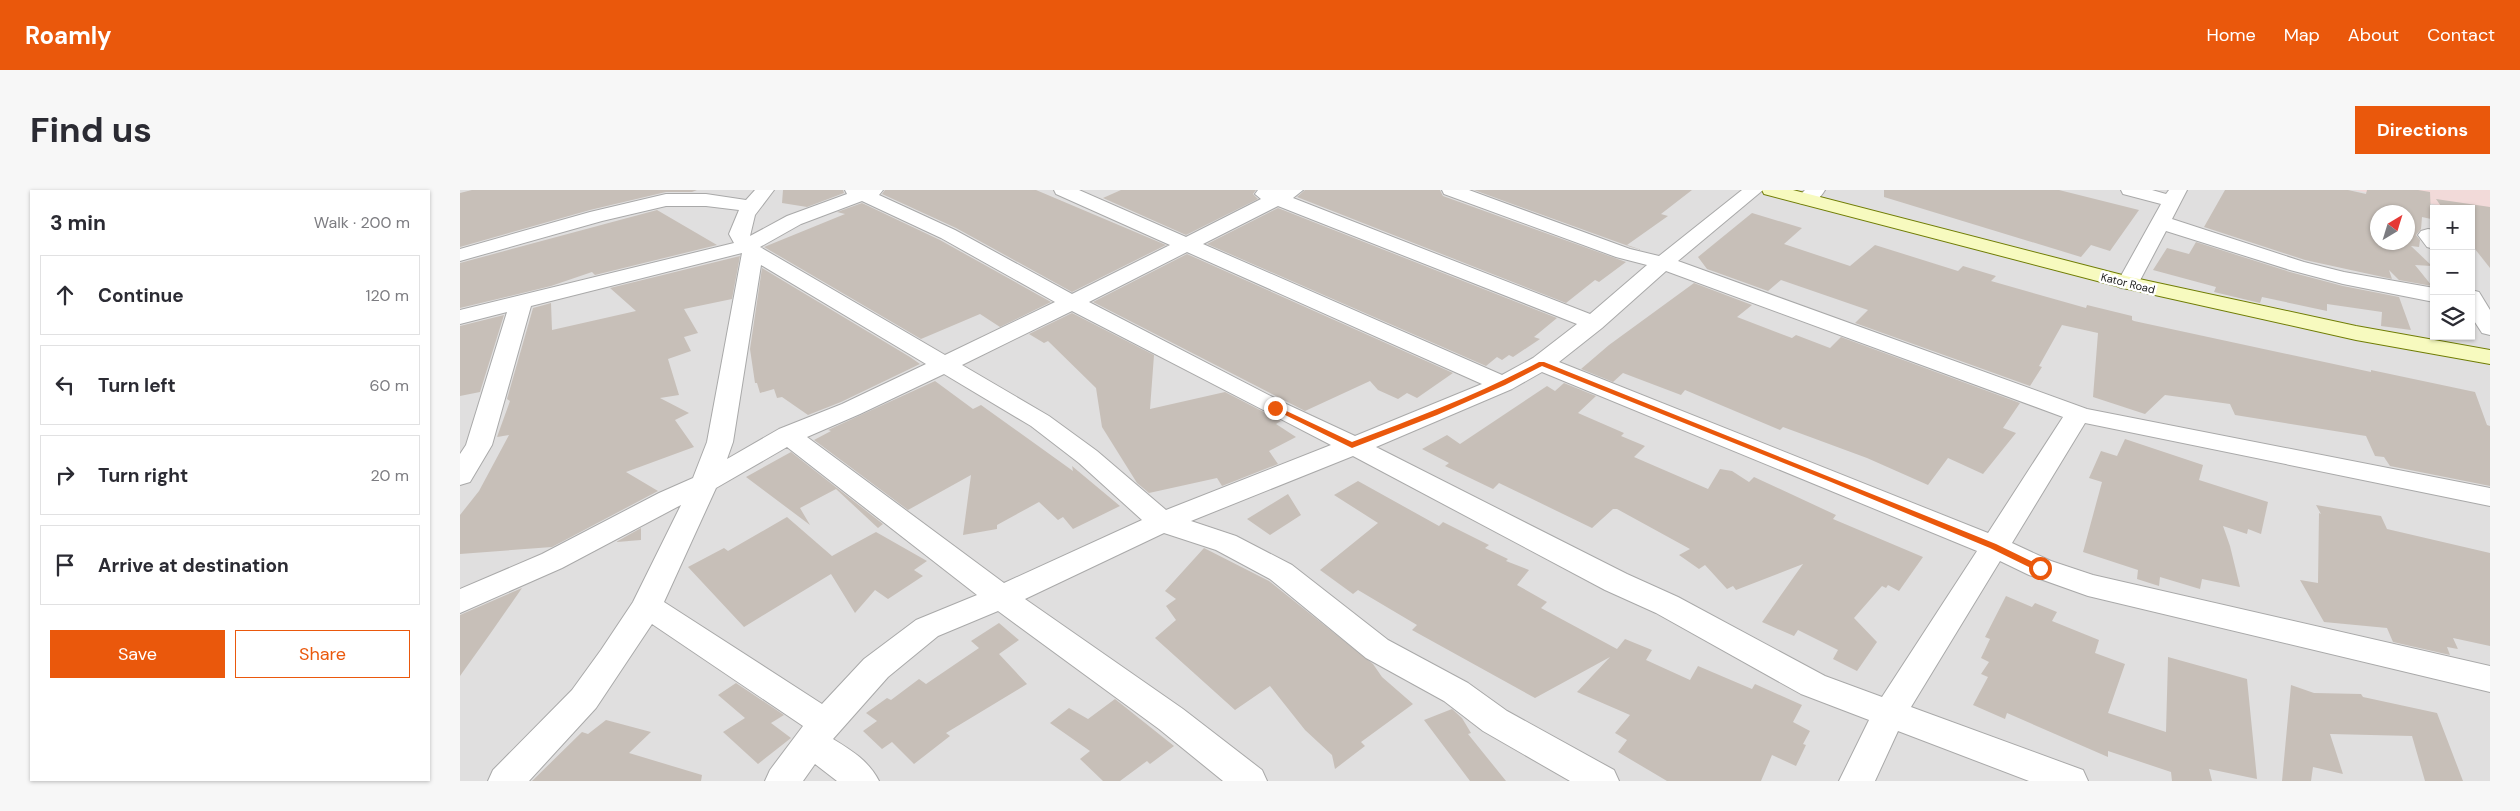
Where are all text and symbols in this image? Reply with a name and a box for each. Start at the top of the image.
text: Roamly [25,20,112,51]
text: Home [2206,23,2256,47]
text: Map [2284,23,2320,47]
text: About [2348,23,2399,47]
text: Contact [2427,23,2495,47]
button: Directions [2355,106,2490,154]
text: Find us [30,107,152,153]
north arrow [2370,205,2415,250]
map controls [2430,205,2475,340]
button: + [2430,205,2475,250]
text: 3 min [50,209,106,237]
text: Walk · 200 m [314,212,410,233]
button: − [2430,250,2475,295]
street label: Kator Road [2099,270,2157,297]
icon: ahead [51,281,79,309]
text: Continue [98,283,184,308]
text: 120 m [365,285,409,306]
button: layers [2430,295,2475,340]
icon: left [51,371,79,399]
text: Turn left [98,373,176,398]
text: 60 m [369,375,409,396]
route end [1264,397,1287,420]
icon: right [51,461,79,489]
text: Turn right [98,463,188,488]
text: 20 m [370,465,409,486]
icon: arrive [51,551,79,579]
text: Arrive at destination [98,553,289,578]
route start [2029,557,2052,580]
button: Save [50,630,225,678]
button: Share [235,630,410,678]

